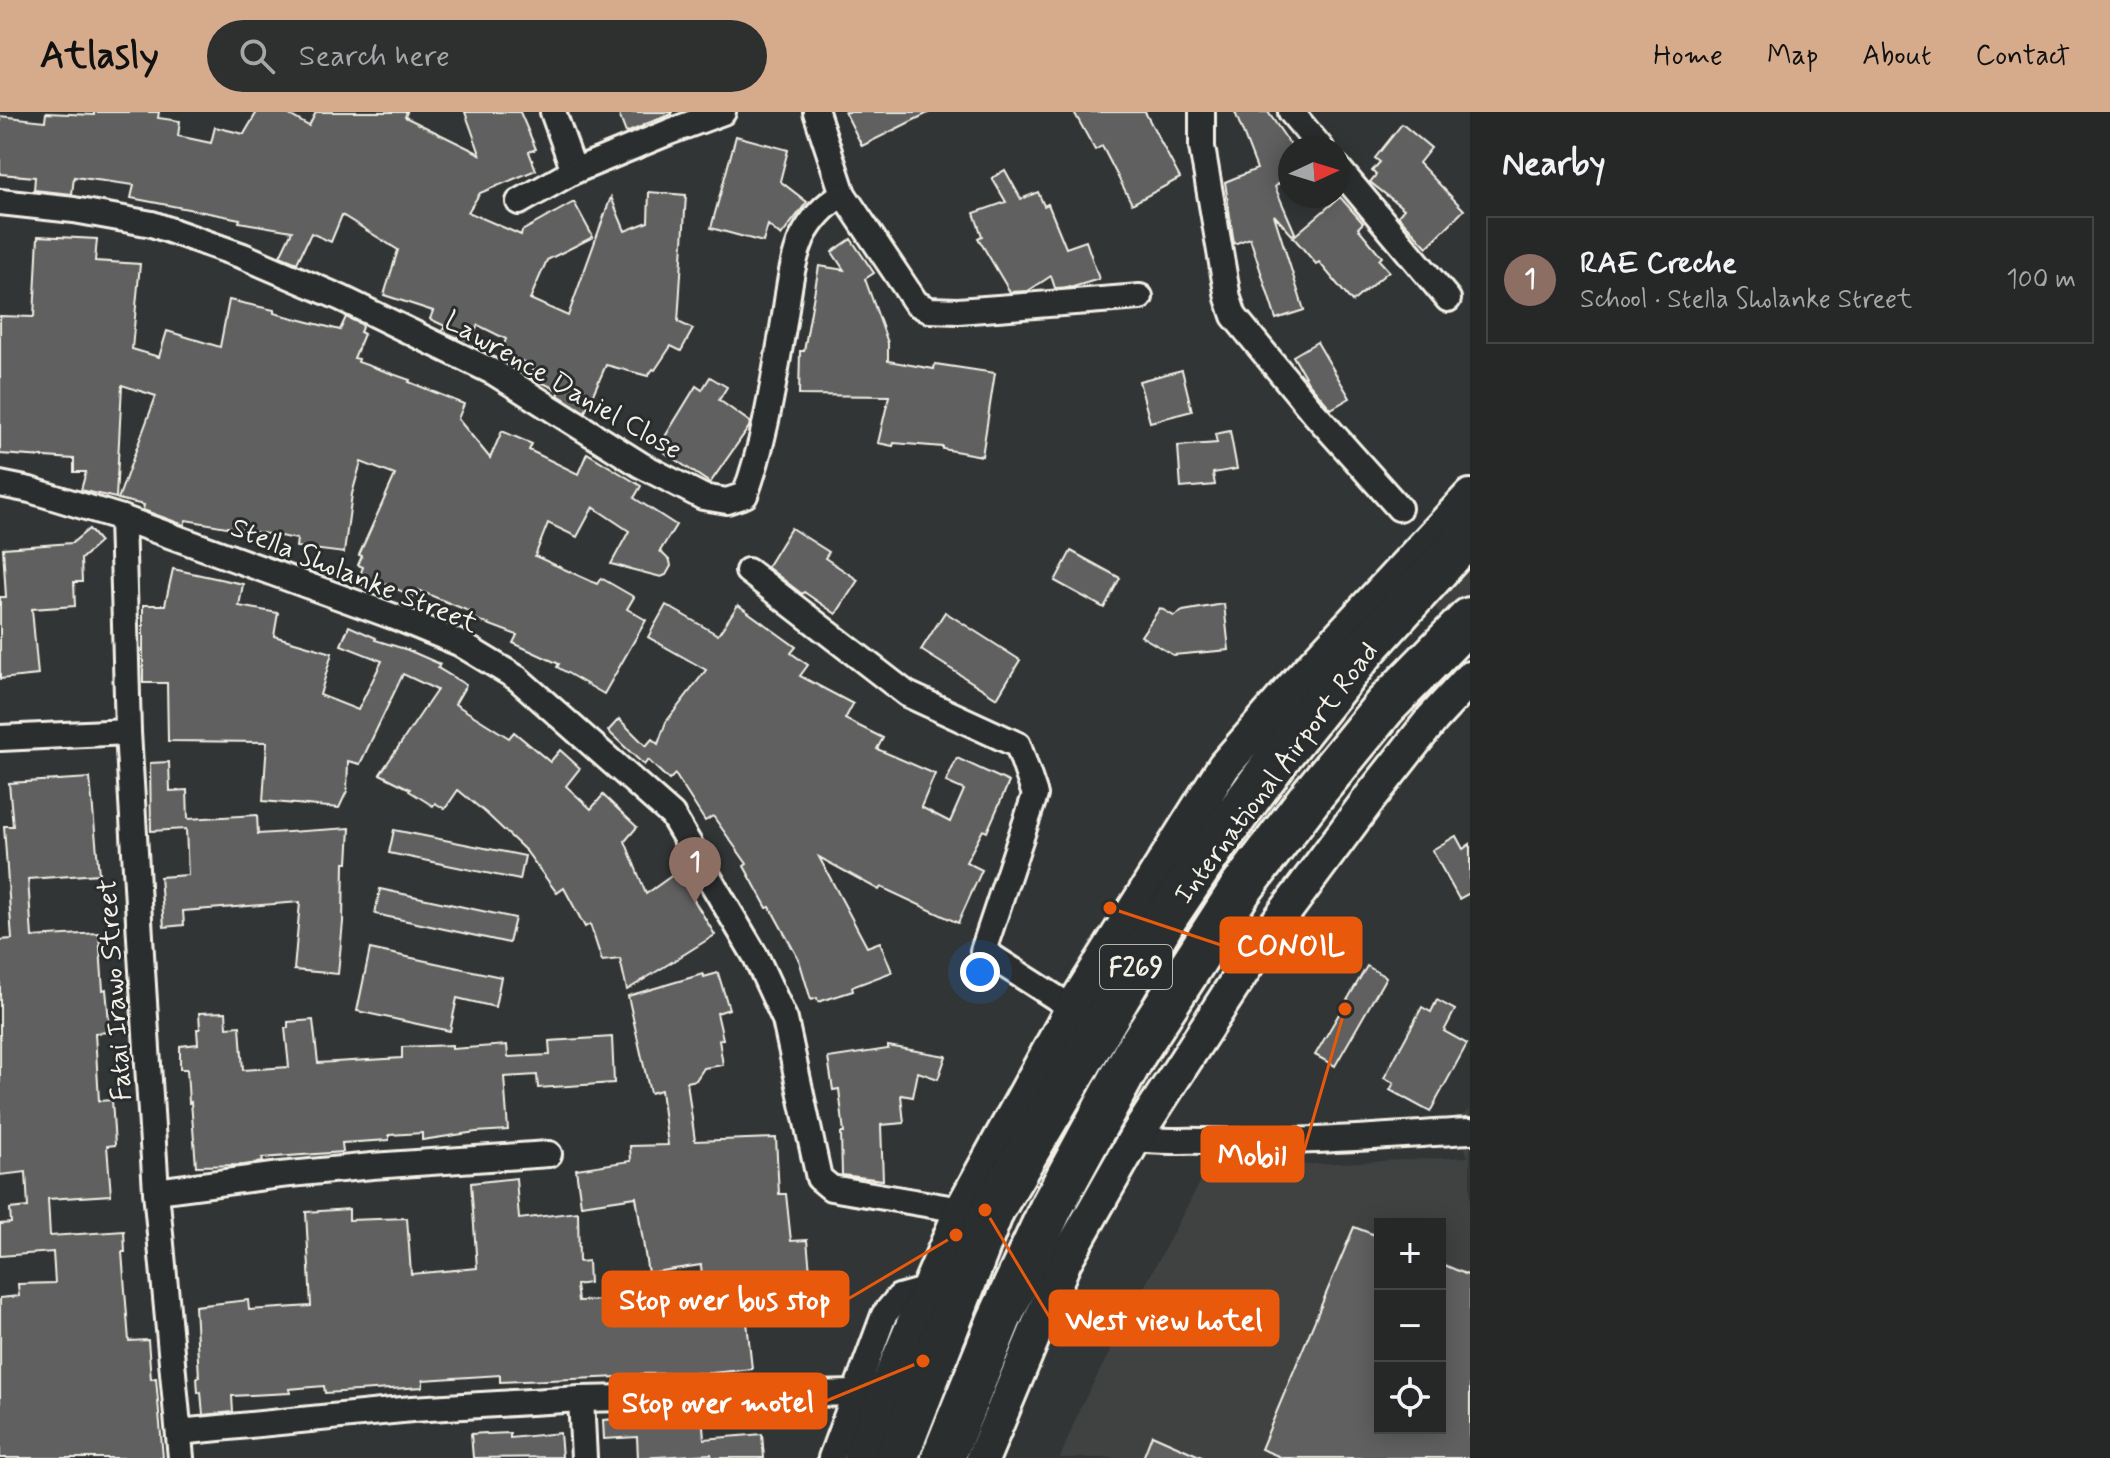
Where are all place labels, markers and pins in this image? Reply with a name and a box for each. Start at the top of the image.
pin: 1 [669,837,721,903]
callout: CONOIL [1221,918,1361,972]
callout: Mobil [1202,1127,1303,1181]
callout: Stop over bus stop [603,1272,848,1326]
callout: West view hotel [1050,1291,1278,1345]
callout: Stop over motel [610,1374,826,1428]

